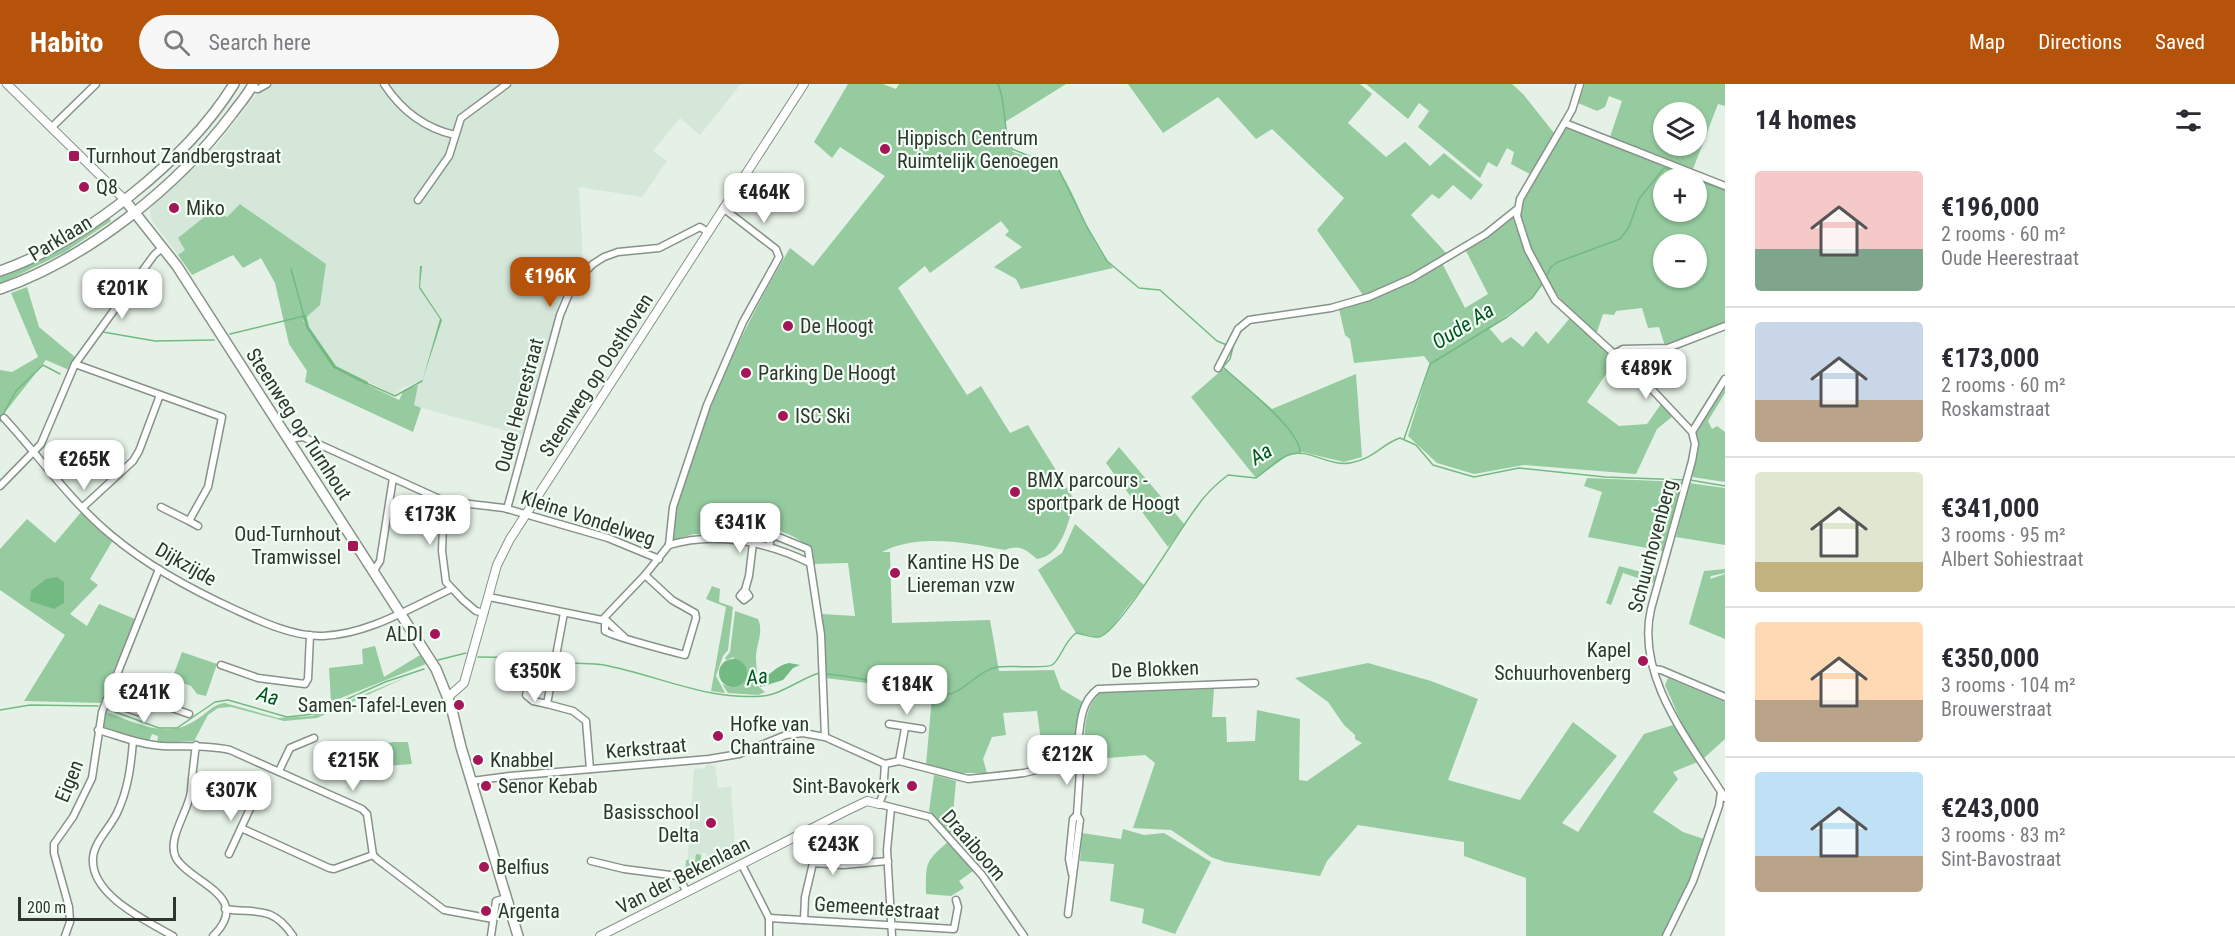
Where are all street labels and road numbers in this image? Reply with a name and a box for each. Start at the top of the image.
street label: Parklaan [24,210,96,266]
street label: Steenweg op Oosthoven [534,289,658,461]
street label: Oude Heerestraat [490,335,548,475]
street label: Steenweg op Turnhout [241,344,357,504]
street label: Schuurhovenberg [1623,477,1681,615]
street label: Kleine Vondelweg [518,485,658,551]
street label: Dijkzijde [151,537,221,591]
street label: De Blokken [1111,655,1199,683]
street label: Kerkstraat [605,733,687,763]
street label: Eigen [50,756,88,806]
street label: Draaiboom [937,805,1011,885]
street label: Van der Bekenlaan [612,831,754,919]
street label: Gemeentestraat [813,892,941,924]

